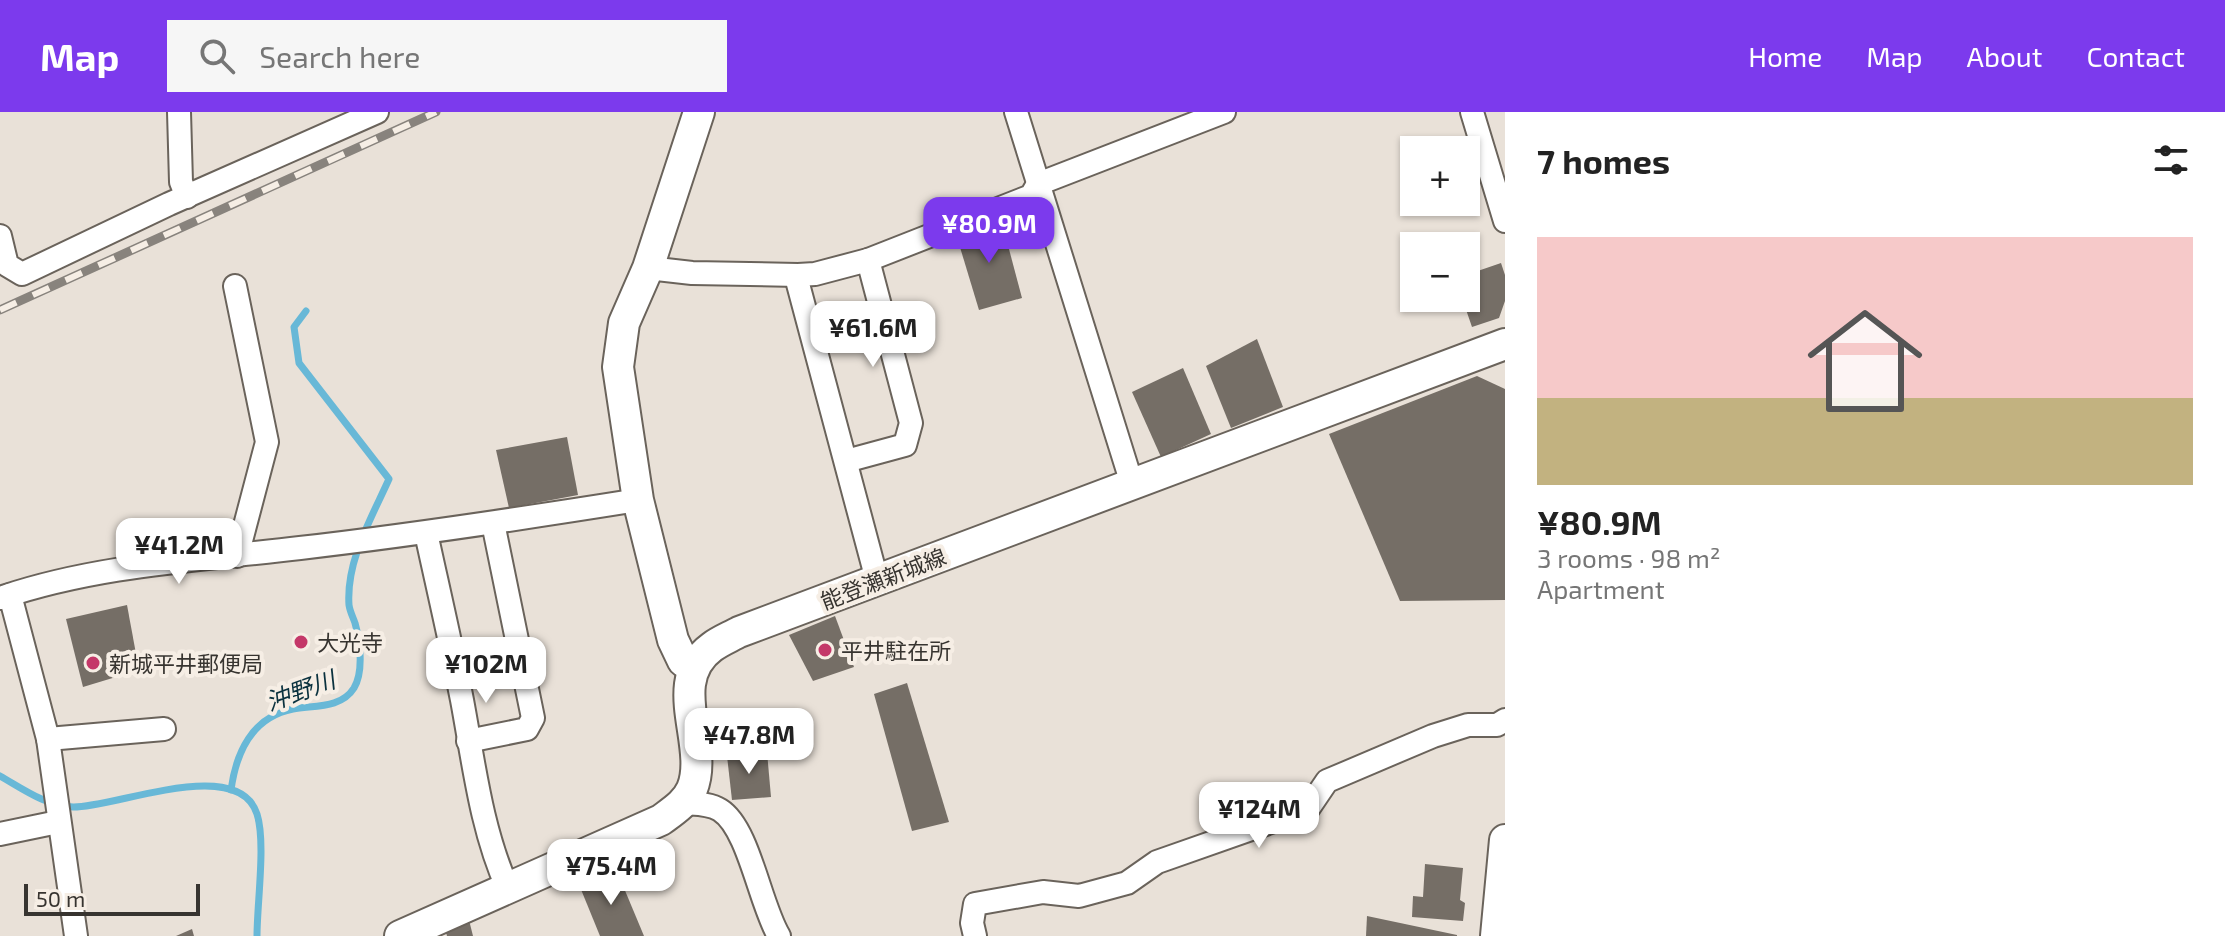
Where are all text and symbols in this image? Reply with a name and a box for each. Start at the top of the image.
search box [167,20,727,92]
text: Map [40,33,119,79]
icon: search [195,34,239,78]
text: Search here [259,38,420,74]
text: Home [1748,39,1822,73]
text: Map [1866,39,1923,73]
text: About [1967,39,2042,73]
text: Contact [2086,39,2185,73]
map controls [1400,136,1480,312]
button: + [1400,136,1480,216]
icon: filters [2149,138,2193,182]
text: 7 homes [1537,140,1670,181]
pin: ¥80.9M [924,197,1054,265]
text: ¥80.9M [941,207,1037,238]
button: − [1400,232,1480,312]
icon: home [1793,289,1937,433]
pin: ¥61.6M [808,301,938,369]
text: ¥61.6M [828,311,918,342]
text: ¥80.9M [1537,501,1662,542]
pin: ¥41.2M [114,518,244,586]
text: ¥41.2M [134,528,224,559]
street label: 能登瀬新城線 [817,542,949,614]
text: 3 rooms · 98 m² [1537,542,1721,573]
text: Apartment [1537,573,1665,604]
place label: 大光寺 [317,629,383,655]
marker: 大光寺 [292,633,310,651]
pin: ¥102M [430,637,542,705]
place label: 平井駐在所 [841,637,951,663]
marker: 平井駐在所 [816,641,834,659]
text: ¥102M [444,647,528,678]
place label: 新城平井郵便局 [109,650,263,676]
marker: 新城平井郵便局 [84,654,102,672]
water label: 沖野川 [261,663,342,716]
pin: ¥47.8M [684,708,814,776]
text: ¥47.8M [703,718,795,749]
pin: ¥124M [1203,782,1315,850]
text: ¥124M [1217,792,1301,823]
pin: ¥75.4M [546,839,676,907]
text: ¥75.4M [565,849,657,880]
scale bar [24,880,200,916]
text: 50 m [36,885,85,911]

